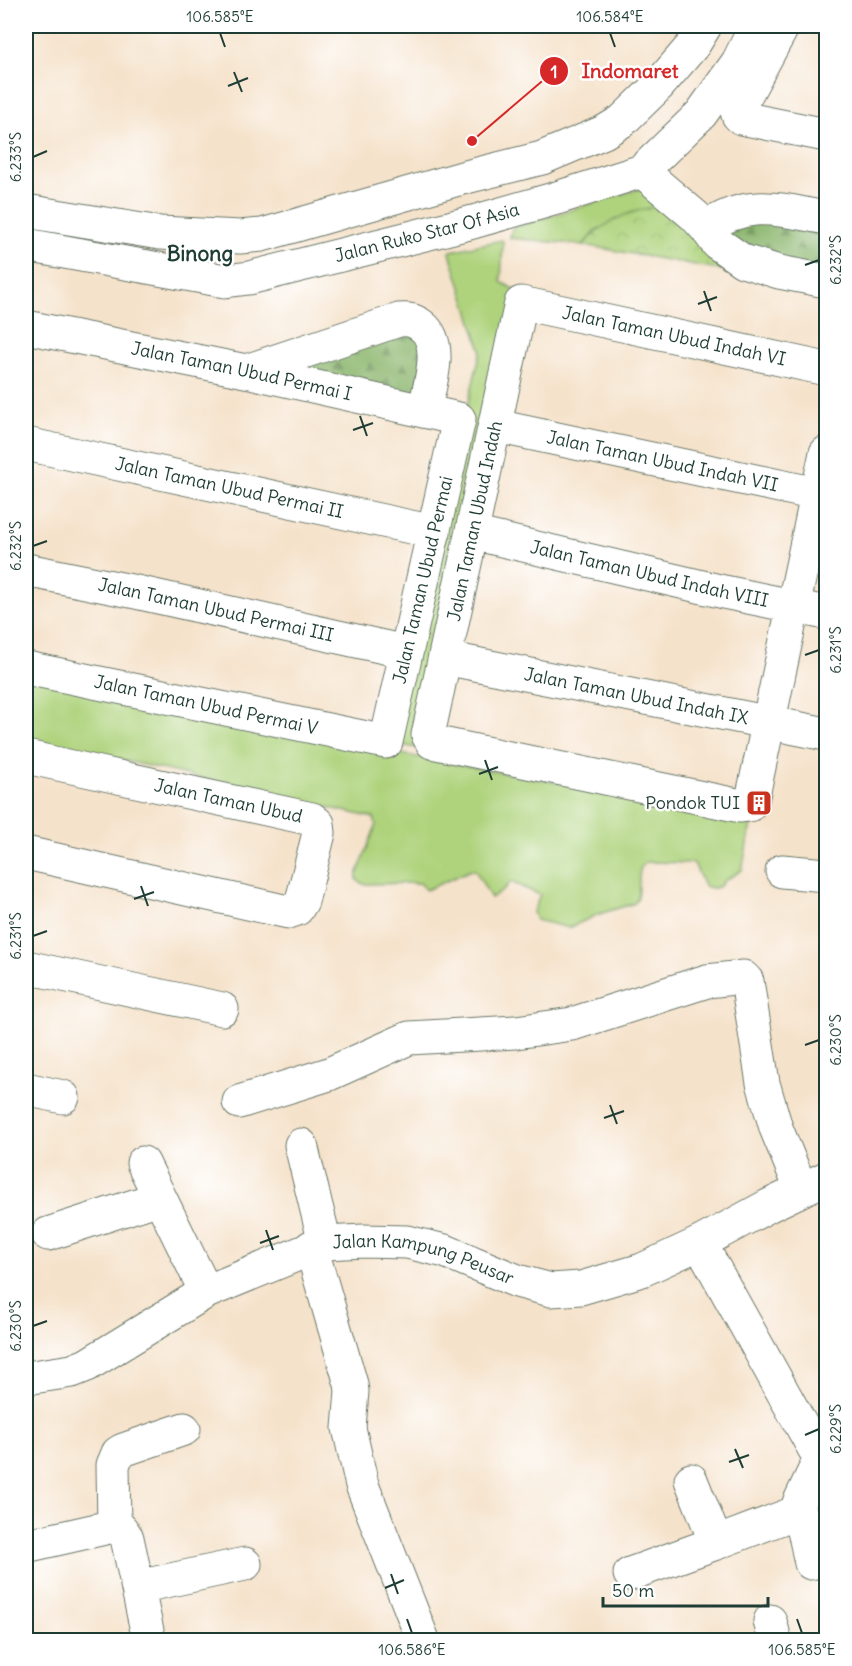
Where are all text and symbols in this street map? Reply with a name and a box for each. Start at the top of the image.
text: 106.585°E [186,7,254,26]
text: 106.584°E [576,7,644,26]
callout: Indomaret [539,52,690,90]
text: Indomaret [581,58,679,83]
text: 1 [550,60,558,83]
text: 6.233°S [6,132,25,182]
street label: Jalan Ruko Star Of Asia [332,197,522,267]
text: 6.232°S [826,235,845,285]
district label: Binong [167,240,233,267]
street label: Jalan Taman Ubud Indah VI [560,301,788,370]
street label: Jalan Taman Ubud Permai I [129,336,354,406]
street label: Jalan Taman Ubud Indah [442,418,507,623]
street label: Jalan Taman Ubud Indah VII [545,425,780,497]
street label: Jalan Taman Ubud Permai II [113,452,346,523]
street label: Jalan Taman Ubud Permai [387,474,458,686]
text: 6.232°S [6,521,25,571]
street label: Jalan Taman Ubud Indah VIII [528,535,771,612]
street label: Jalan Taman Ubud Permai III [96,573,336,647]
text: 6.231°S [826,626,845,674]
street label: Jalan Taman Ubud Indah IX [522,662,751,729]
street label: Jalan Taman Ubud Permai V [92,670,320,739]
street label: Jalan Taman Ubud [152,773,305,828]
building icon: Pondok TUI [744,788,774,818]
place label: Pondok TUI [645,791,740,814]
text: 6.231°S [6,912,25,960]
text: 6.230°S [826,1014,845,1066]
street label: Jalan Kampung Peusar [332,1229,518,1290]
text: 6.230°S [6,1300,25,1352]
text: 6.229°S [826,1404,845,1454]
scale bar [603,1570,768,1608]
text: 50 m [612,1579,654,1602]
text: 106.586°E [378,1640,446,1659]
text: 106.585°E [768,1640,836,1659]

